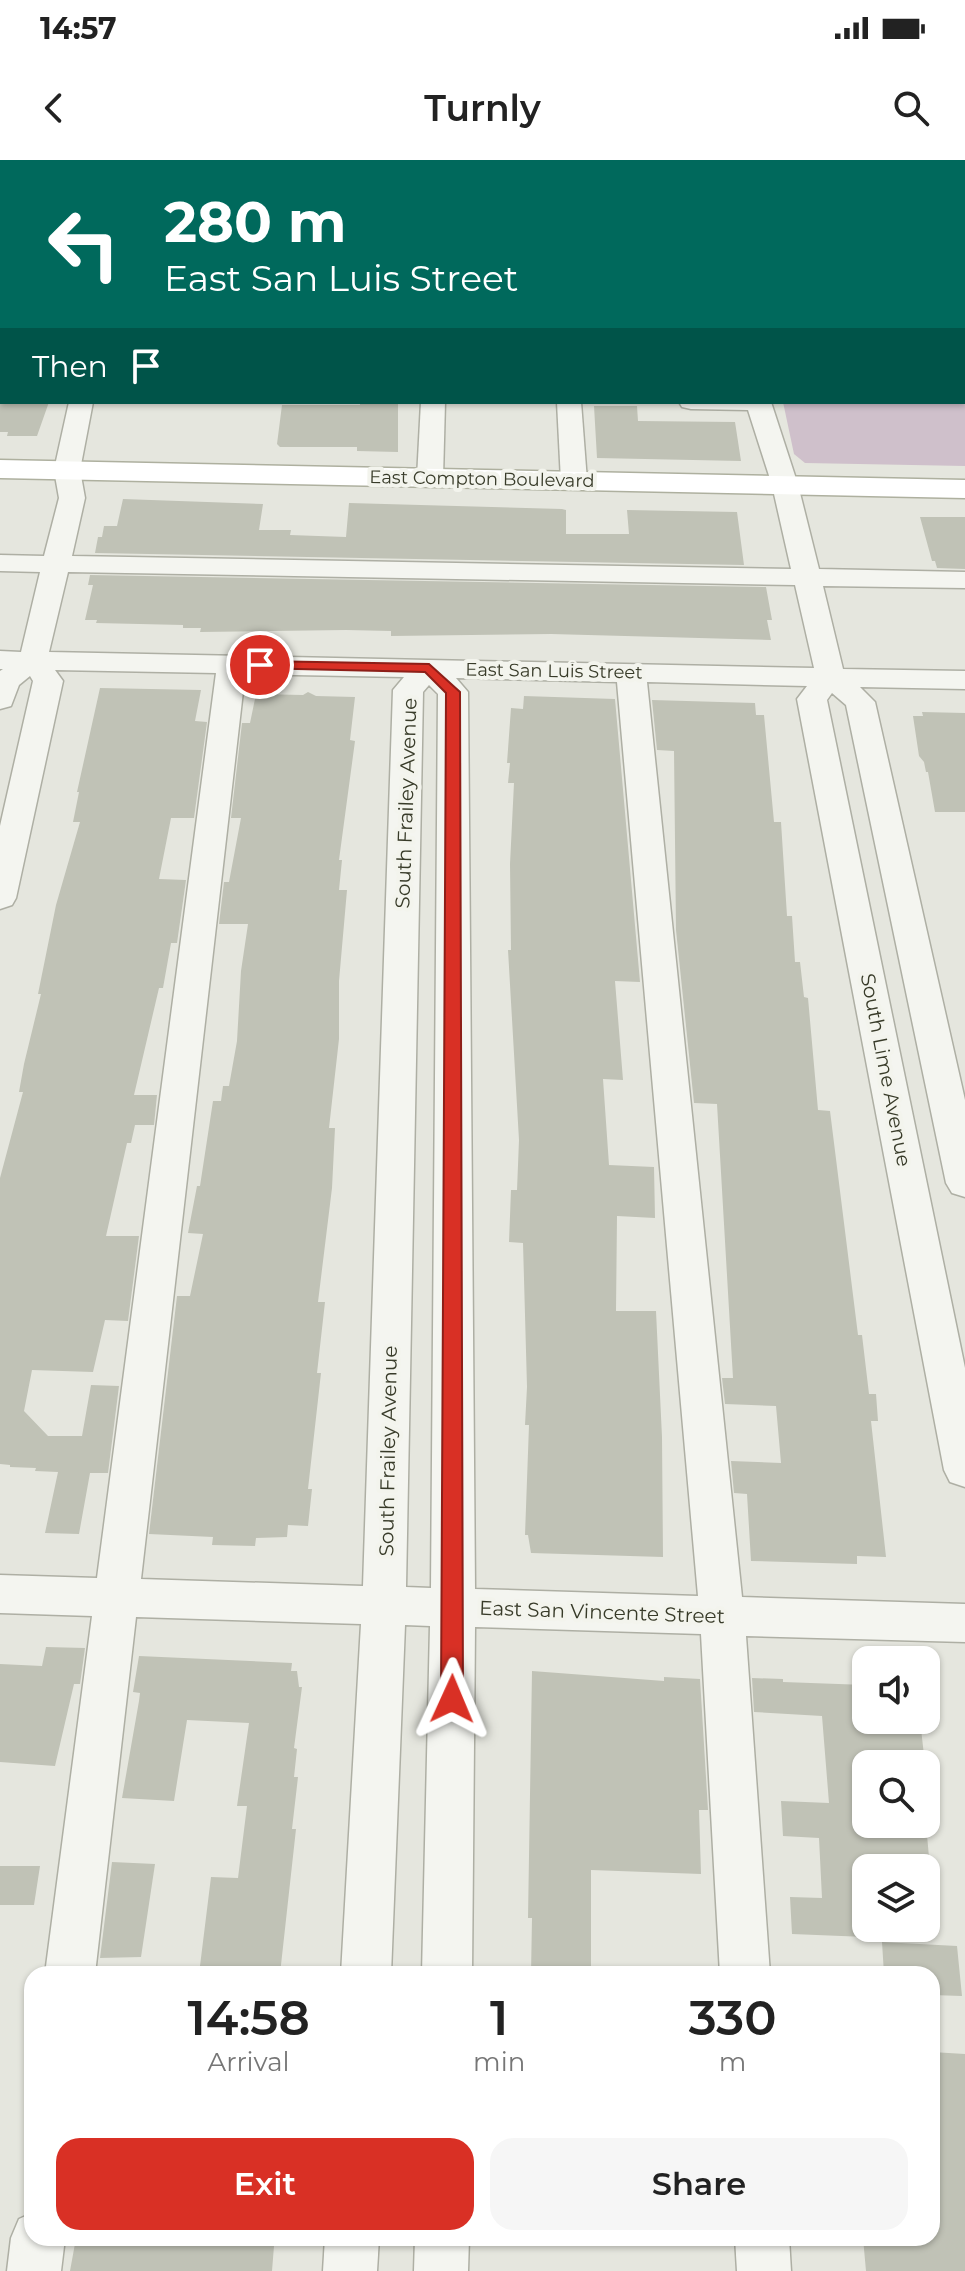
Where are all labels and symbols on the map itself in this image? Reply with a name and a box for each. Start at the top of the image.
street label: East Compton Boulevard [369,466,595,492]
pin [226,631,294,699]
street label: East San Luis Street [465,658,643,684]
street label: South Frailey Avenue [390,697,422,909]
street label: South Lime Avenue [855,971,917,1169]
street label: South Frailey Avenue [374,1345,402,1557]
street label: East San Vincente Street [479,1596,725,1628]
position arrow [410,1657,494,1741]

